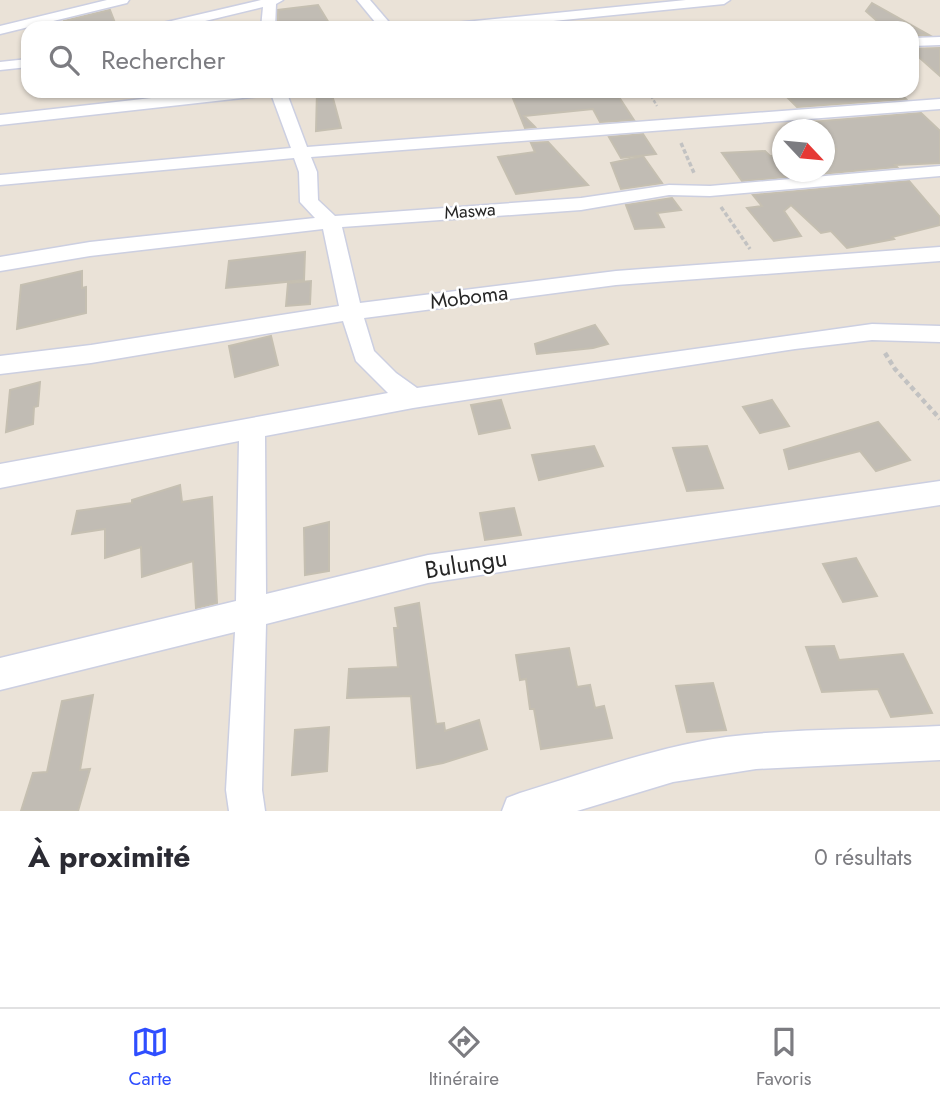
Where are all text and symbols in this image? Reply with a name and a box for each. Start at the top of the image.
search box [21,21,919,98]
icon: search [45,41,83,79]
text: Rechercher [101,41,225,79]
north arrow [772,119,835,182]
street label: Maswa [443,196,497,226]
street label: Moboma [428,277,510,317]
street label: Bulungu [422,540,510,587]
text: À proximité [28,835,191,878]
text: 0 résultats [814,840,912,874]
tab: Carte [128,1023,172,1092]
tab: Itinéraire [428,1023,499,1092]
tab: Favoris [756,1023,811,1092]

